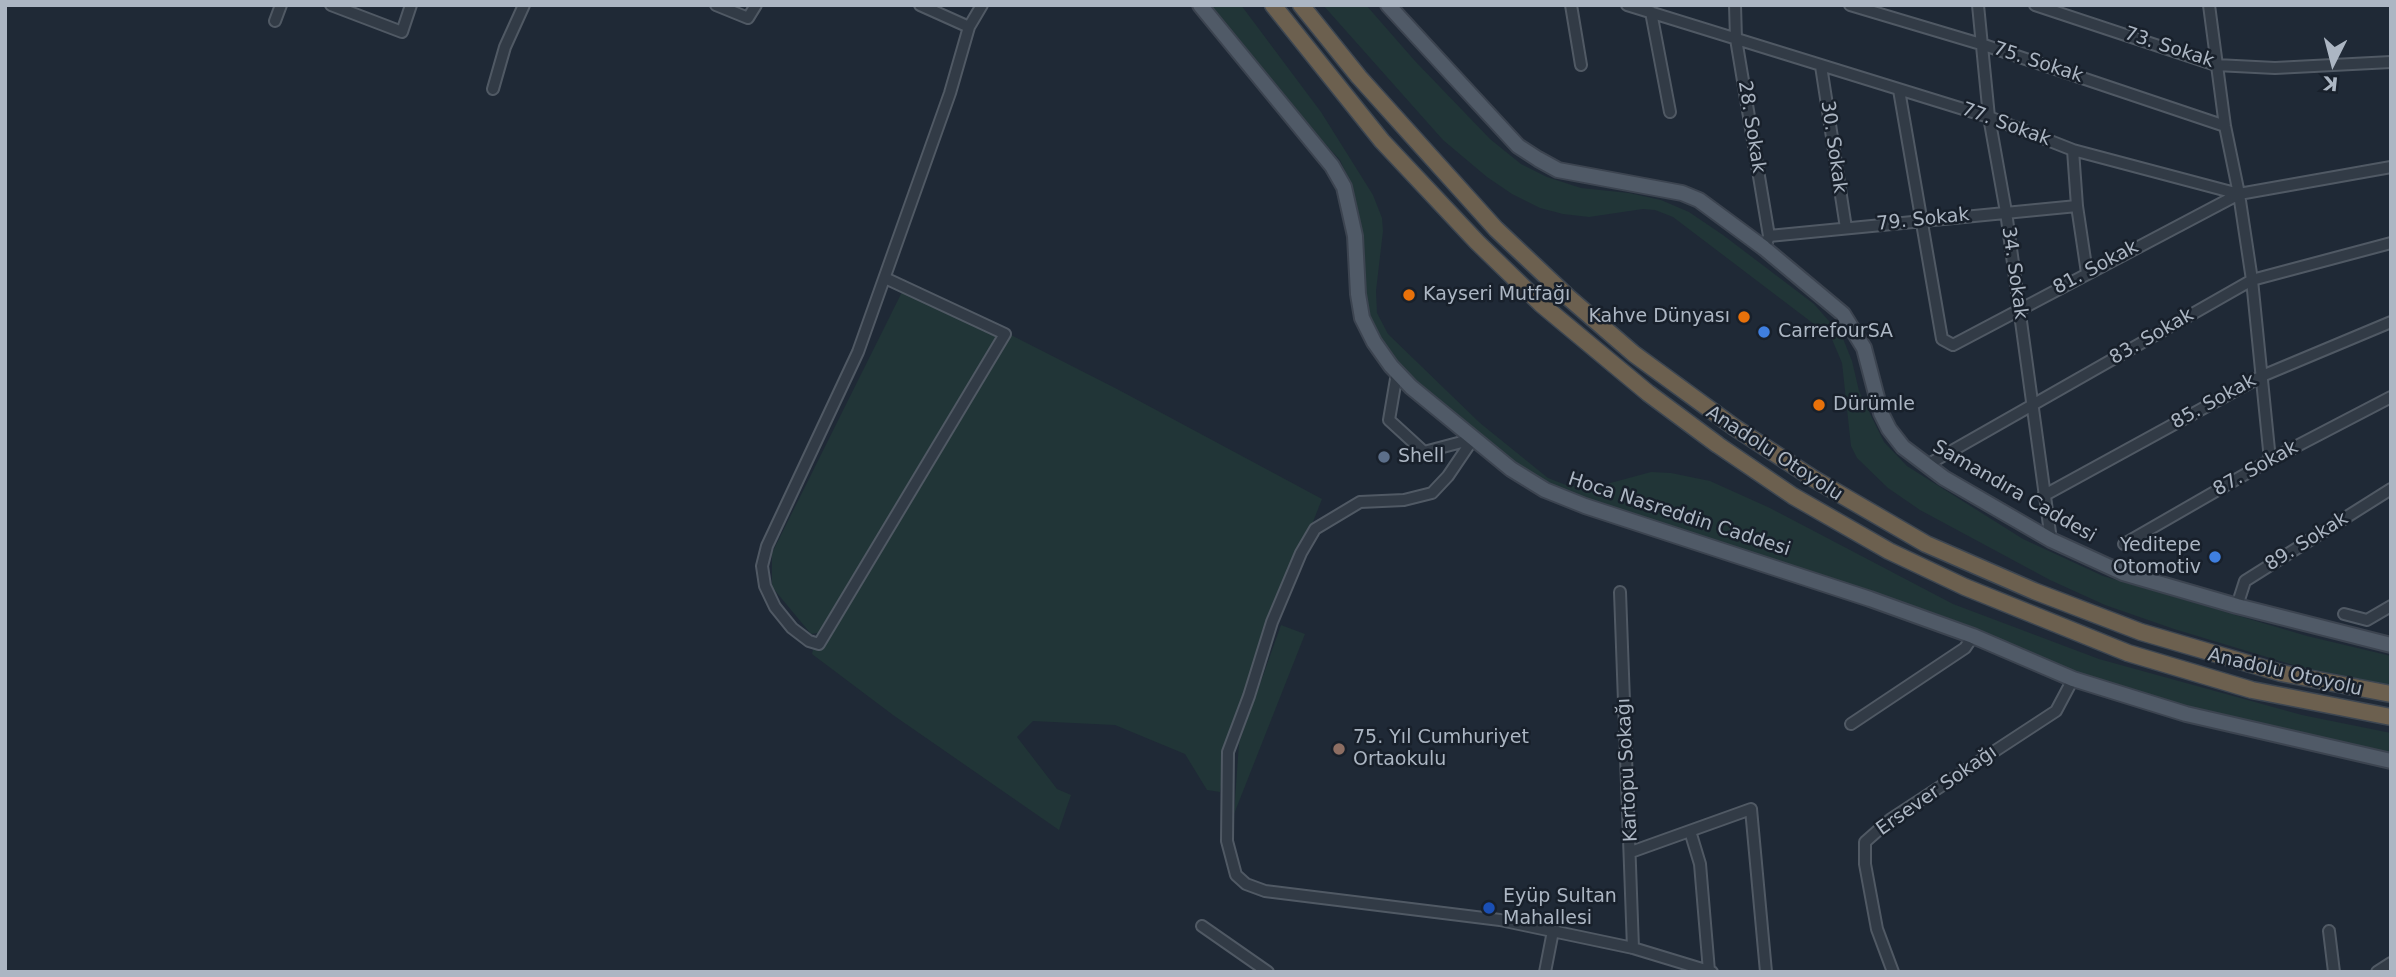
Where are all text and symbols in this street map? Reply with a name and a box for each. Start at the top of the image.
street label: 73. Sokak [2121,23,2217,73]
north arrow [2298,28,2368,98]
street label: 75. Sokak [1990,38,2086,88]
text: K [2322,72,2339,96]
street label: 28. Sokak [1732,79,1770,175]
street label: 77. Sokak [1958,98,2054,152]
street label: 30. Sokak [1815,99,1851,195]
street label: 79. Sokak [1875,204,1971,236]
street label: 34. Sokak [1996,225,2032,321]
street label: 81. Sokak [2049,236,2143,300]
place label: Kayseri Mutfağı [1423,284,1570,306]
marker: Kayseri Mutfağı [1401,287,1417,303]
street label: 83. Sokak [2106,304,2198,370]
place label: Kahve Dünyası [1588,306,1730,328]
marker: Kahve Dünyası [1736,309,1752,325]
place label: CarrefourSA [1778,321,1893,343]
marker: CarrefourSA [1756,324,1772,340]
street label: 85. Sokak [2168,369,2260,435]
place label: Dürümle [1833,394,1915,416]
marker: Dürümle [1811,397,1827,413]
street label: Anadolu Otoyolu [1702,401,1846,507]
street label: Samandıra Caddesi [1928,436,2100,548]
street label: 87. Sokak [2210,436,2302,502]
place label: Shell [1398,446,1444,468]
marker: Shell [1376,449,1392,465]
street label: Hoca Nasreddin Caddesi [1565,468,1793,562]
street label: 89. Sokak [2261,508,2353,576]
place label: Yeditepe Otomotiv [2113,535,2201,579]
marker: Yeditepe Otomotiv [2207,549,2223,565]
street label: Anadolu Otoyolu [2205,644,2365,702]
street label: Kartopu Sokağı [1613,697,1643,843]
place label: 75. Yıl Cumhuriyet Ortaokulu [1353,727,1529,771]
marker: 75. Yıl Cumhuriyet Ortaokulu [1331,741,1347,757]
street label: Ersever Sokağı [1872,741,2002,841]
place label: Eyüp Sultan Mahallesi [1503,886,1617,930]
marker: Eyüp Sultan Mahallesi [1481,900,1497,916]

